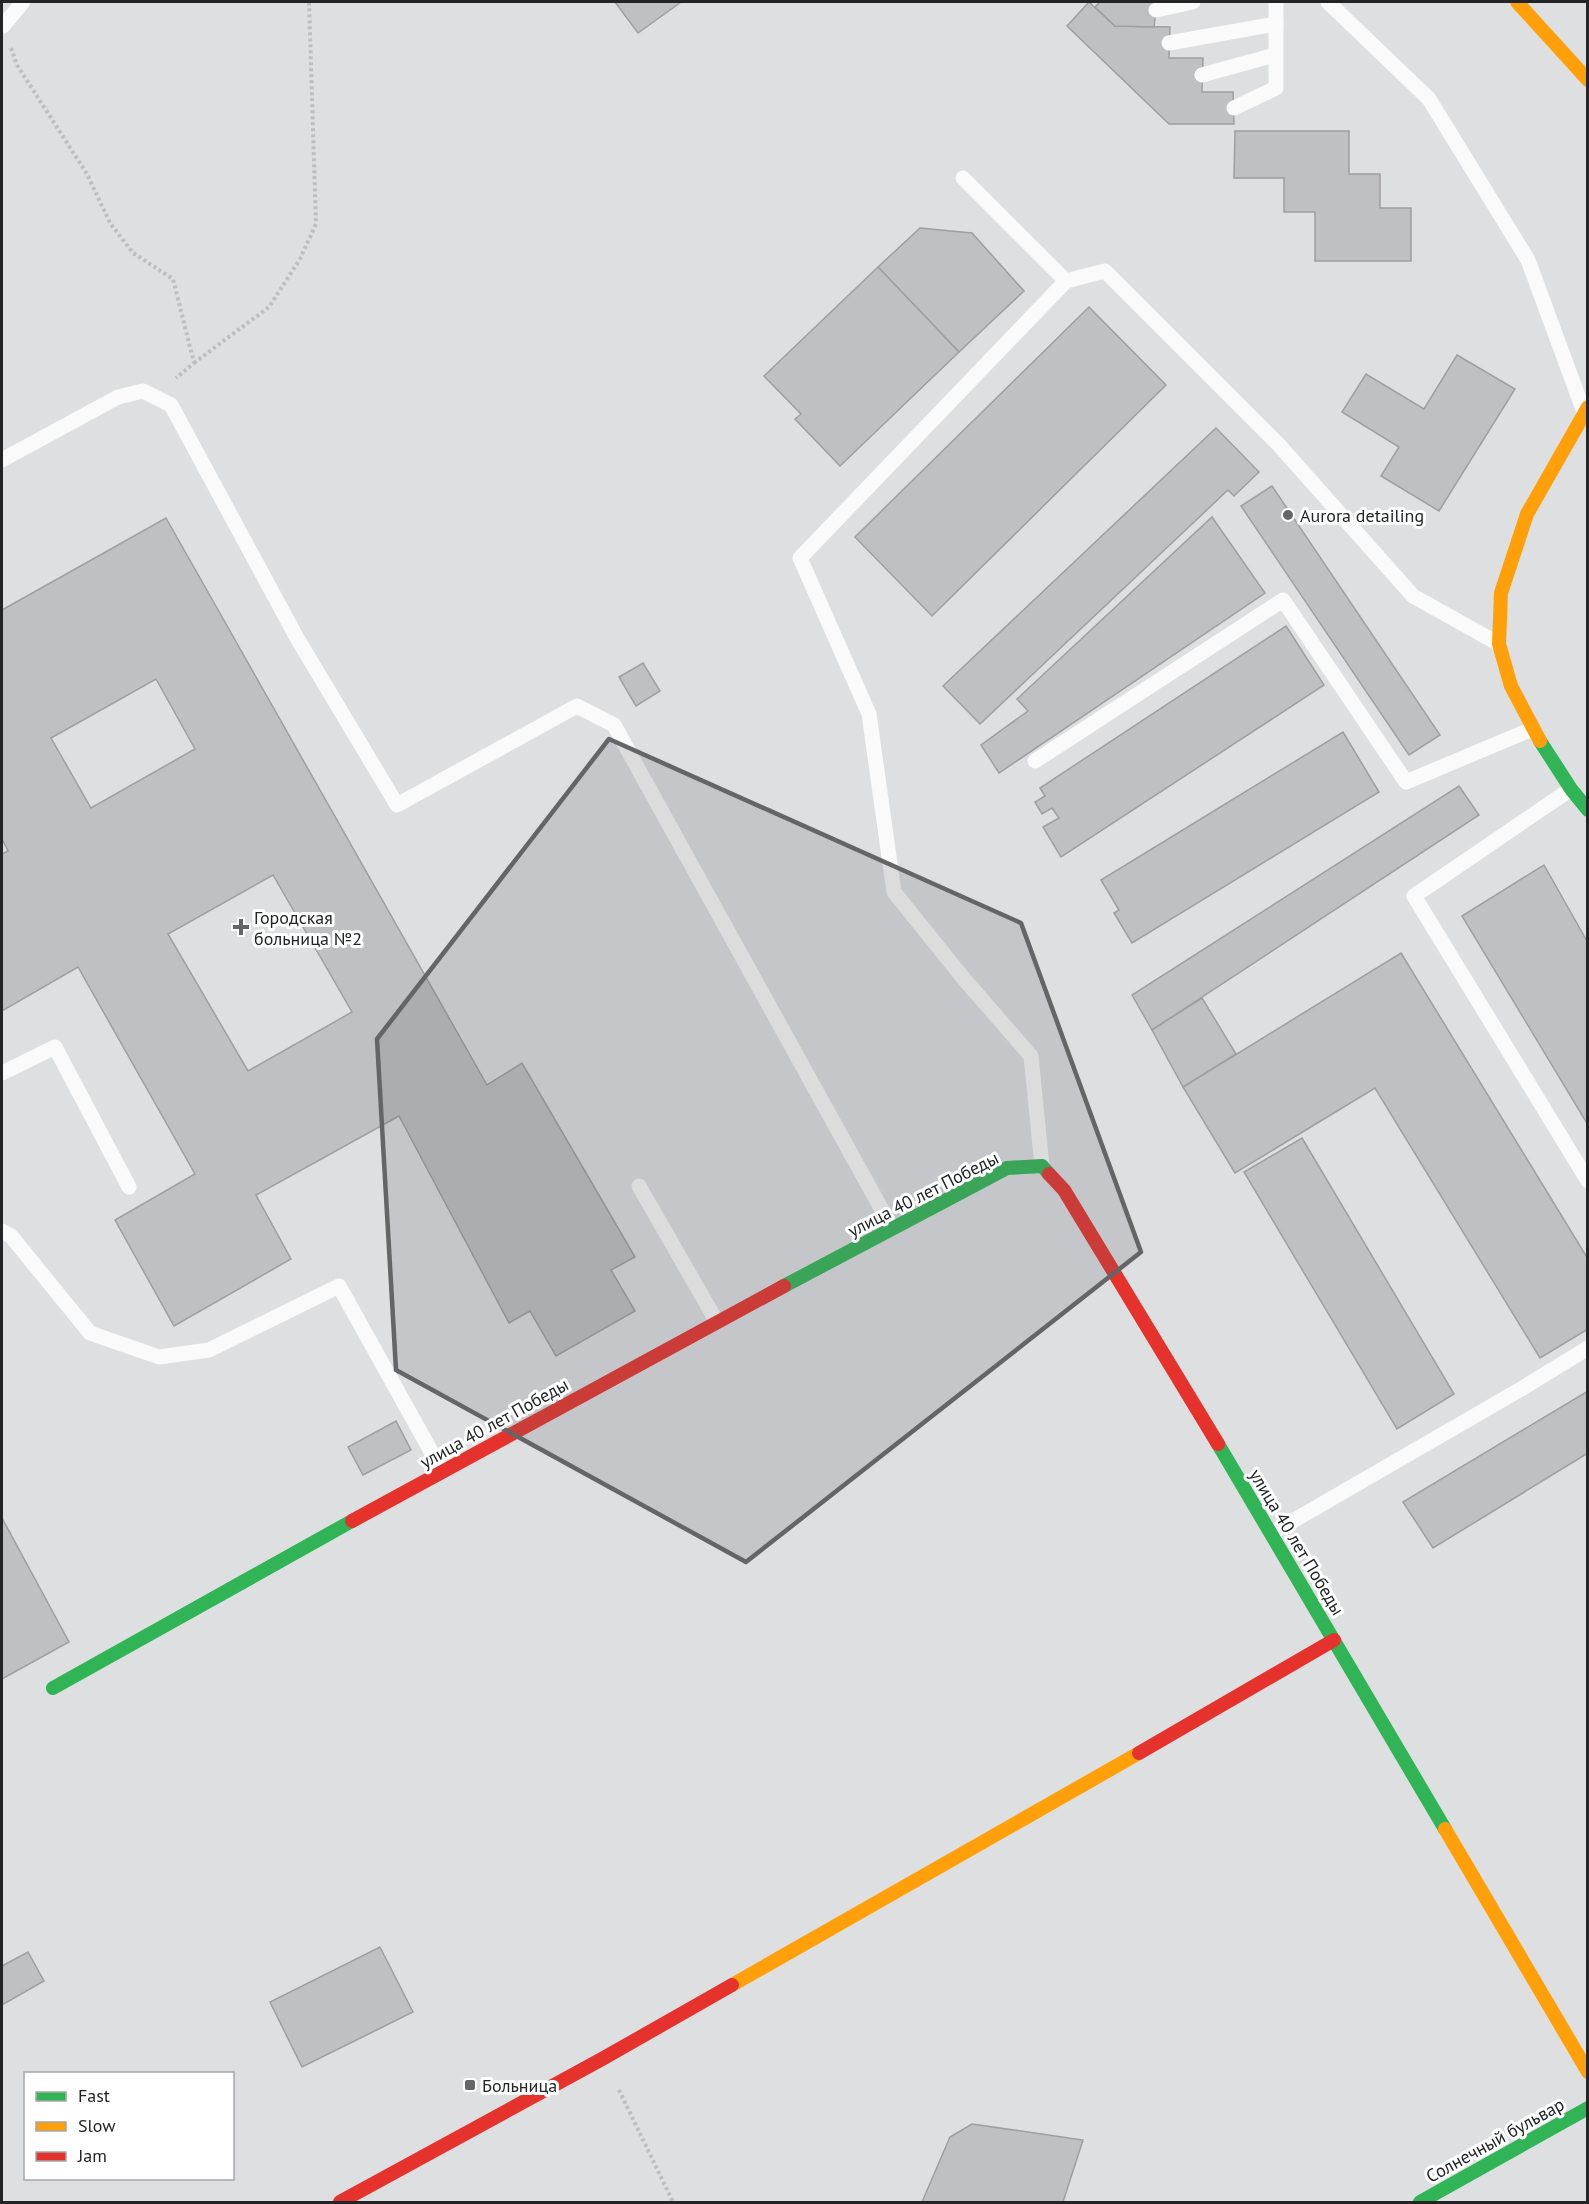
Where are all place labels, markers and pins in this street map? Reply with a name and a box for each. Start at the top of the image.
place label: Aurora detailing [1300,504,1424,527]
marker: Aurora detailing [1281,508,1295,522]
place label: Городская больница №2 [254,906,362,950]
marker: Городская больница №2 [232,918,250,936]
place label: Больница [482,2074,557,2097]
marker: Больница [463,2078,477,2092]

